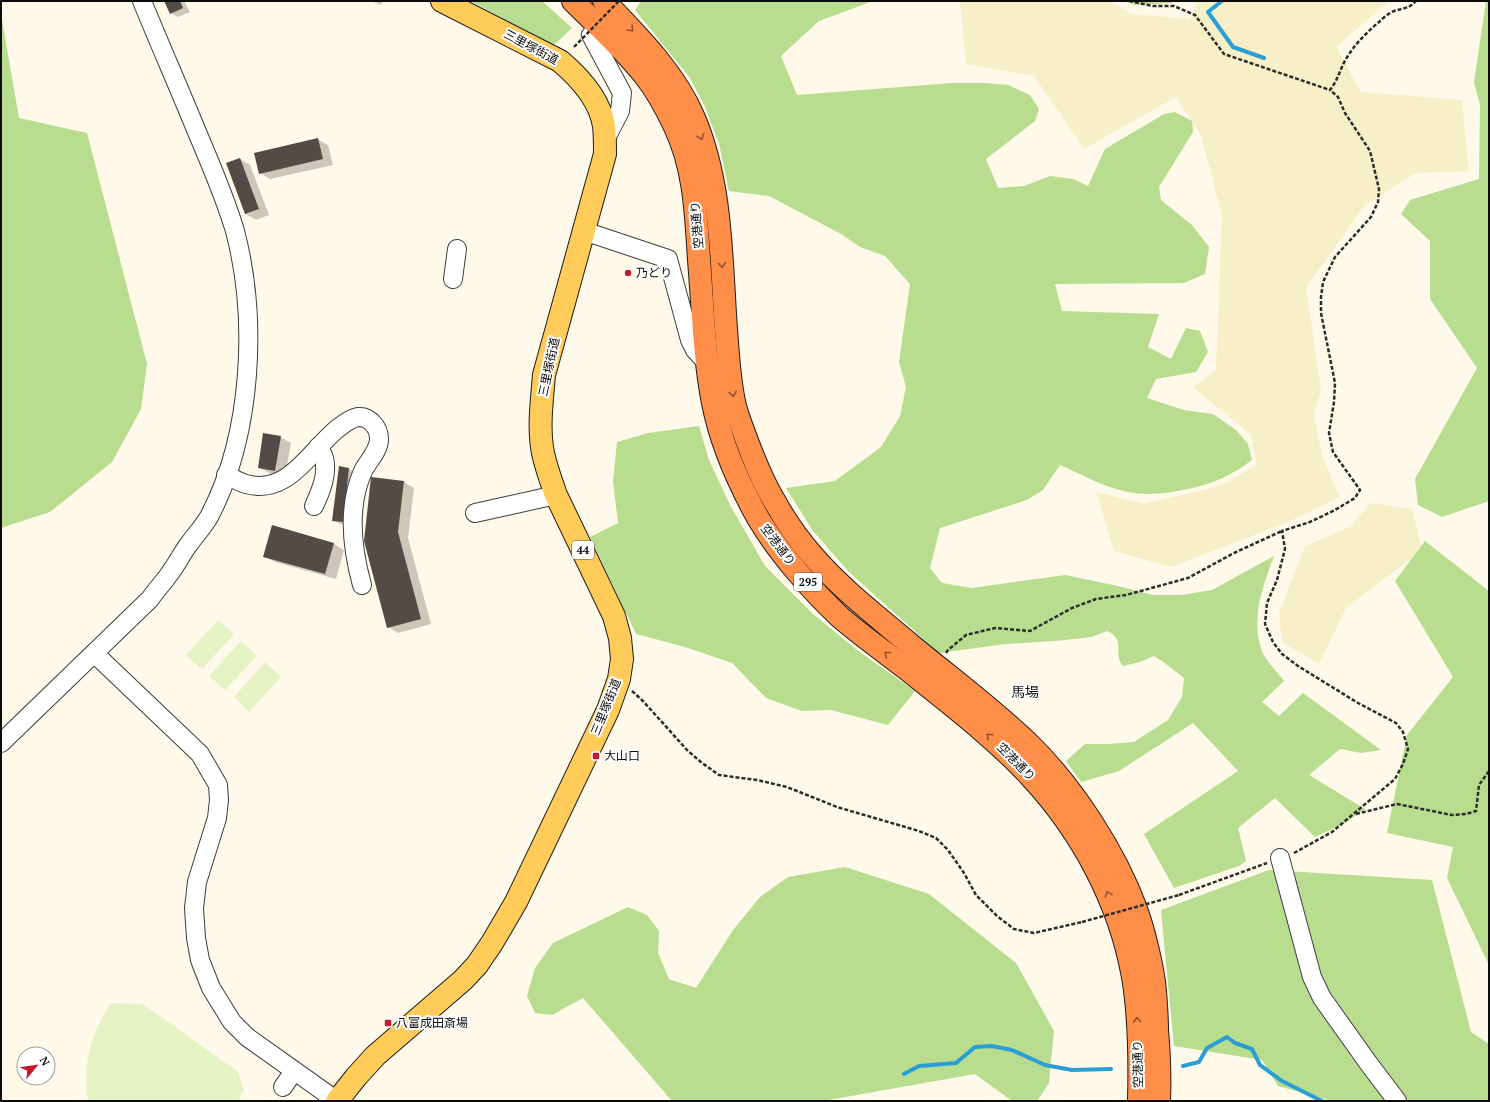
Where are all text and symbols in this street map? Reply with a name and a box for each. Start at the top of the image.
one-way arrow [626,24,633,32]
street label: 三里塚街道 [501,26,561,67]
one-way arrow [697,133,705,140]
street label: 空港通り [687,200,706,250]
one-way arrow [717,262,726,268]
place label: 乃どり [636,265,672,280]
marker: 乃どり [623,268,633,278]
street label: 三里塚街道 [535,336,562,398]
one-way arrow [728,391,737,397]
street label: 空港通り [758,521,799,568]
road number: 44 [572,541,594,559]
road number: 295 [794,573,822,591]
one-way arrow [885,652,892,659]
street label: 三里塚街道 [587,676,624,737]
district label: 馬場 [1011,682,1039,701]
one-way arrow [986,733,994,740]
street label: 空港通り [994,739,1039,784]
place label: 大山口 [604,748,640,763]
marker: 大山口 [591,751,601,761]
one-way arrow [1104,891,1112,898]
place label: 八富成田斎場 [396,1015,468,1030]
one-way arrow [1133,1017,1142,1023]
marker: 八富成田斎場 [383,1018,393,1028]
street label: 空港通り [1130,1040,1145,1088]
north arrow [16,1046,56,1086]
text: N [37,1054,53,1069]

